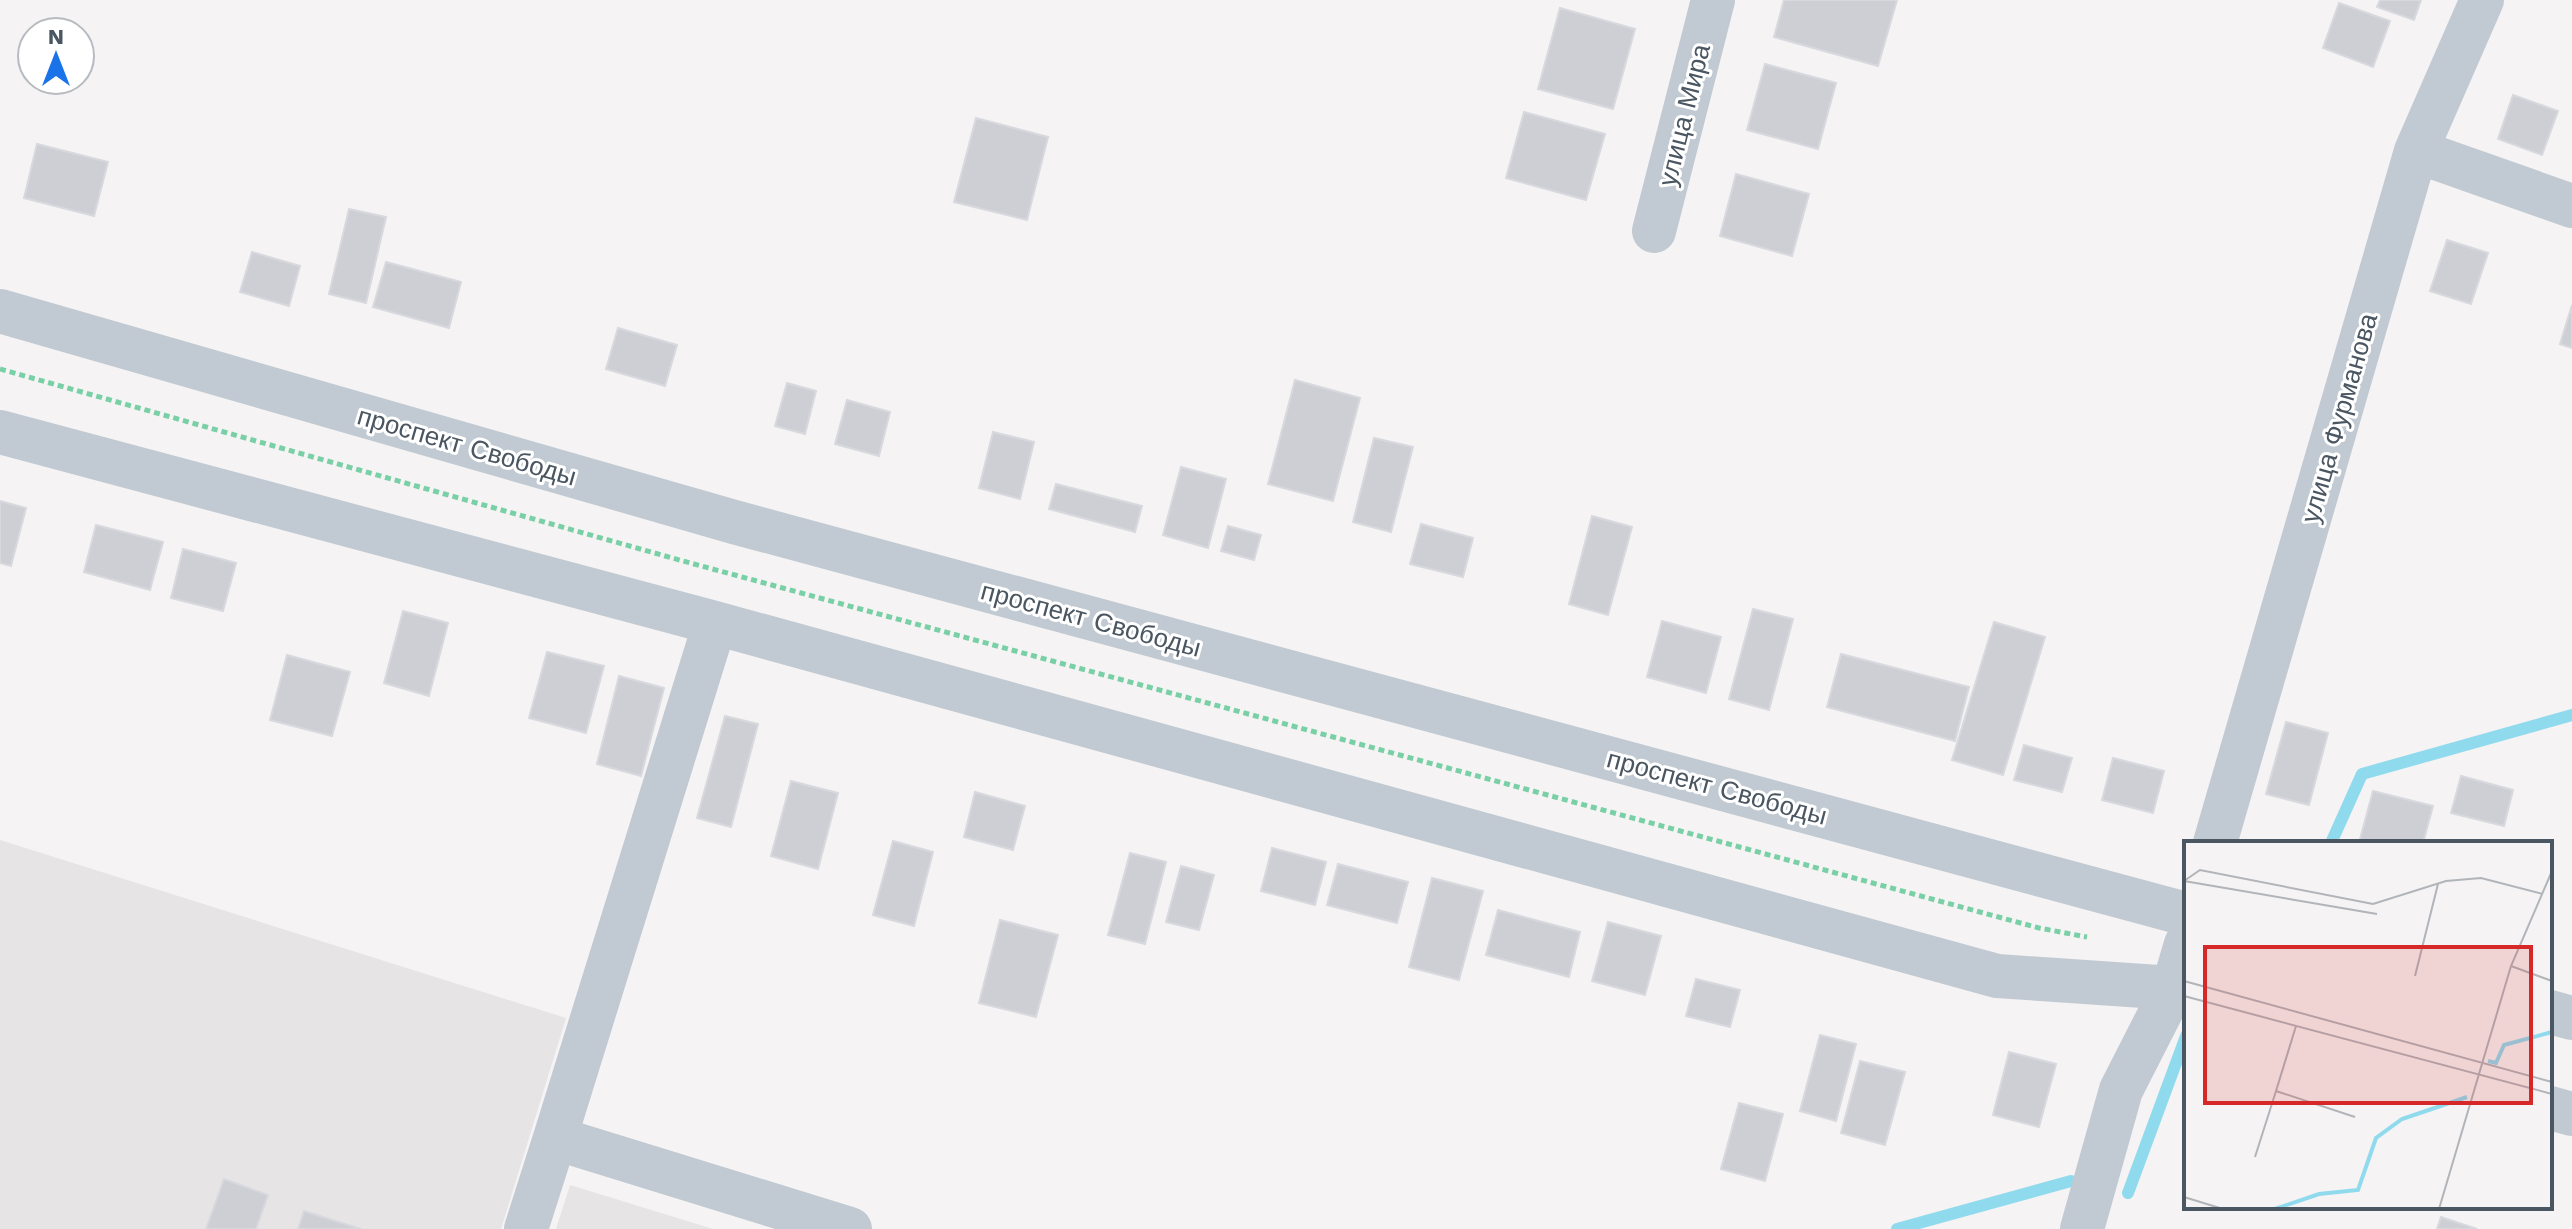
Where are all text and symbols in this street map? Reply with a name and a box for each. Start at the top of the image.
north arrow [16,16,96,96]
text: N [48,24,64,49]
street label: улица Мира [1652,40,1716,189]
street label: улица Фурманова [2295,309,2383,526]
street label: проспект Свободы [354,400,580,492]
street label: проспект Свободы [978,575,1204,663]
street label: проспект Свободы [1604,743,1830,831]
inset map [2184,841,2552,1209]

